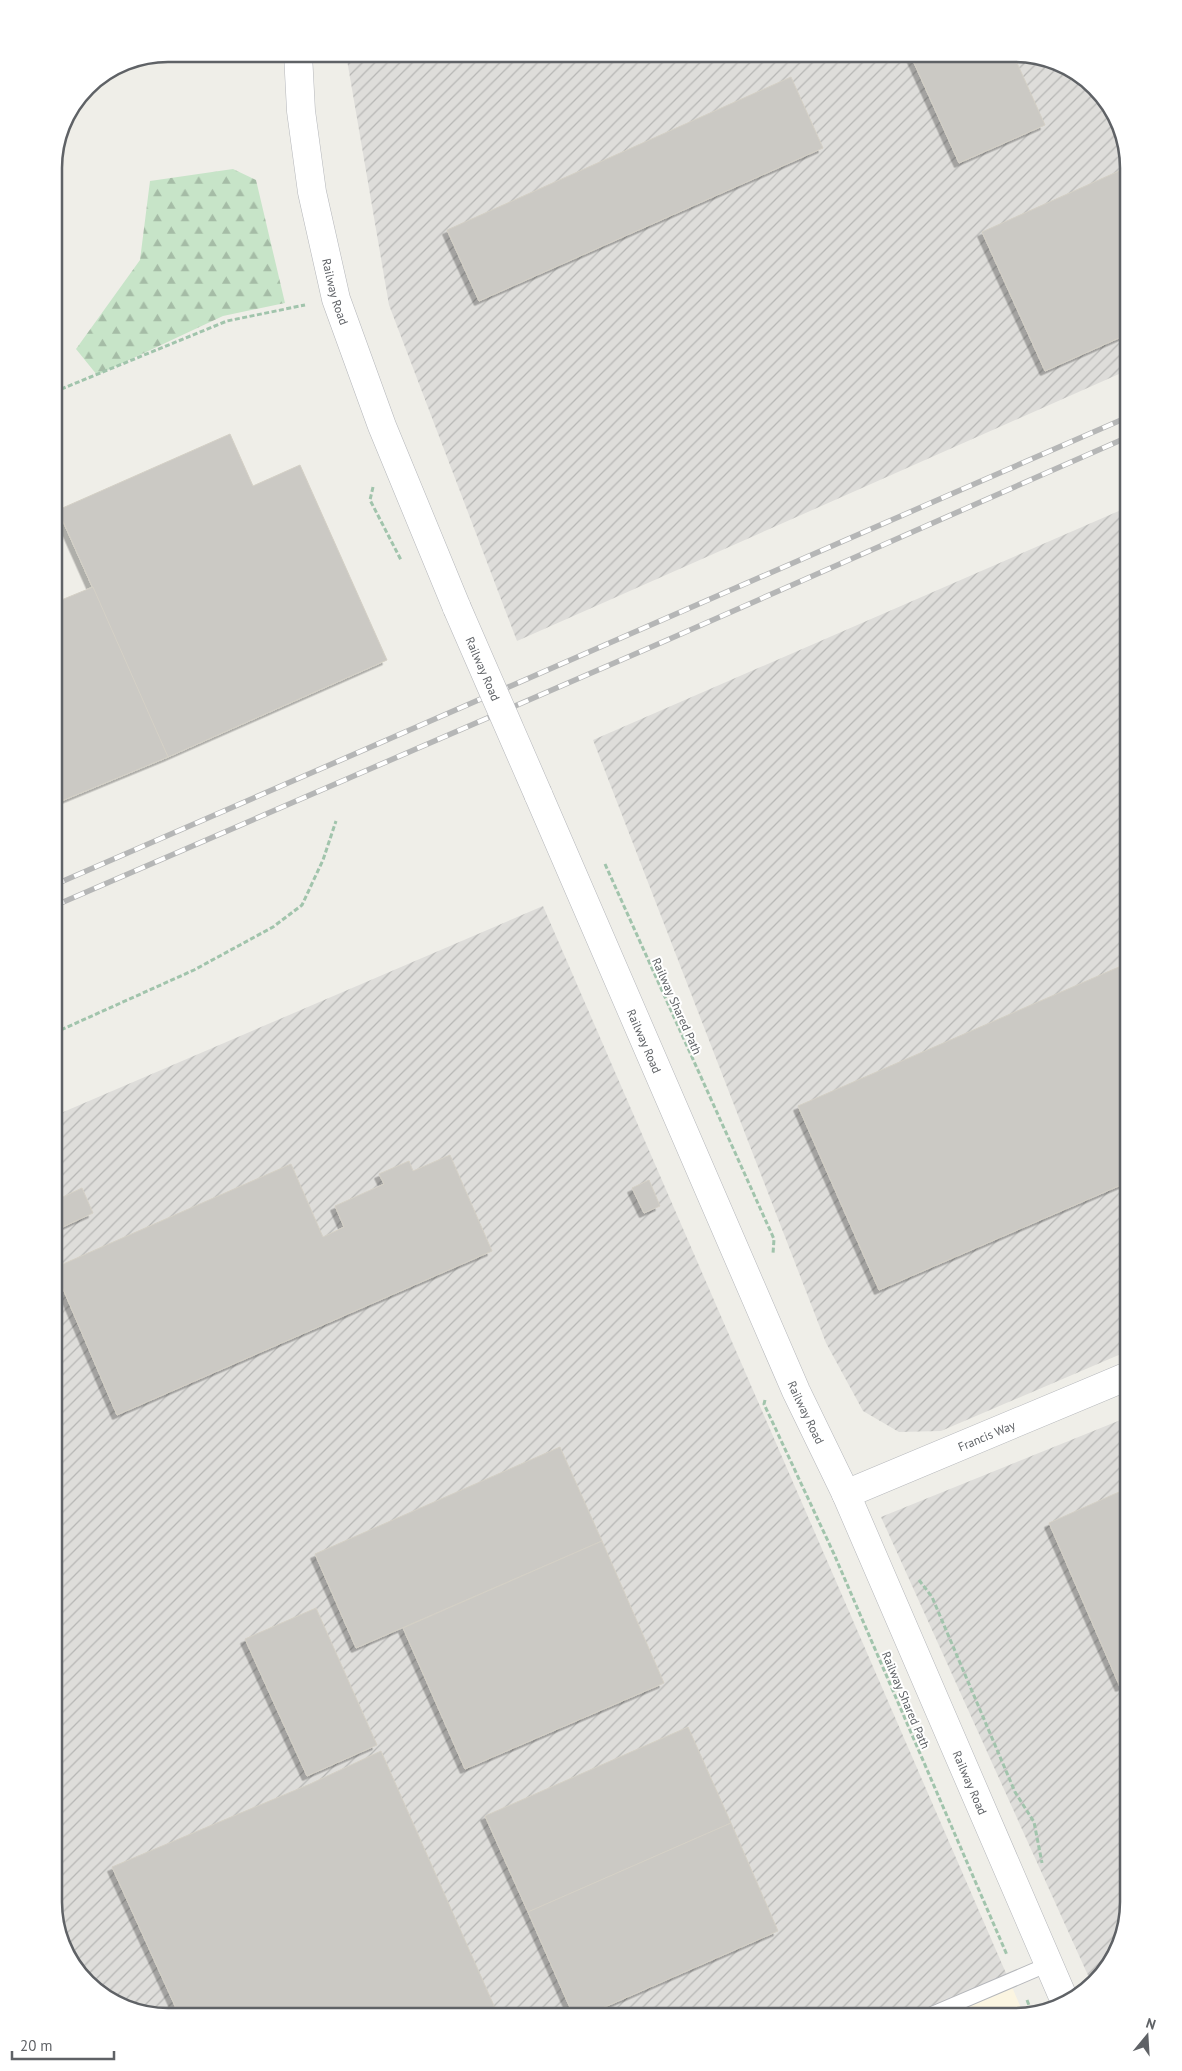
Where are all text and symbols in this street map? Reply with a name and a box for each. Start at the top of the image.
street label: Railway Road [320,257,352,327]
street label: Railway Road [463,634,504,703]
street label: Railway Shared Path [649,955,705,1057]
street label: Railway Road [624,1007,665,1075]
street label: Railway Road [785,1378,828,1446]
street label: Francis Way [955,1417,1017,1454]
street label: Railway Shared Path [879,1649,933,1751]
street label: Railway Road [950,1748,991,1817]
north arrow [1122,2011,1172,2061]
text: N [1144,2014,1158,2034]
scale bar [12,2028,115,2060]
text: 20 m [20,2036,53,2055]

